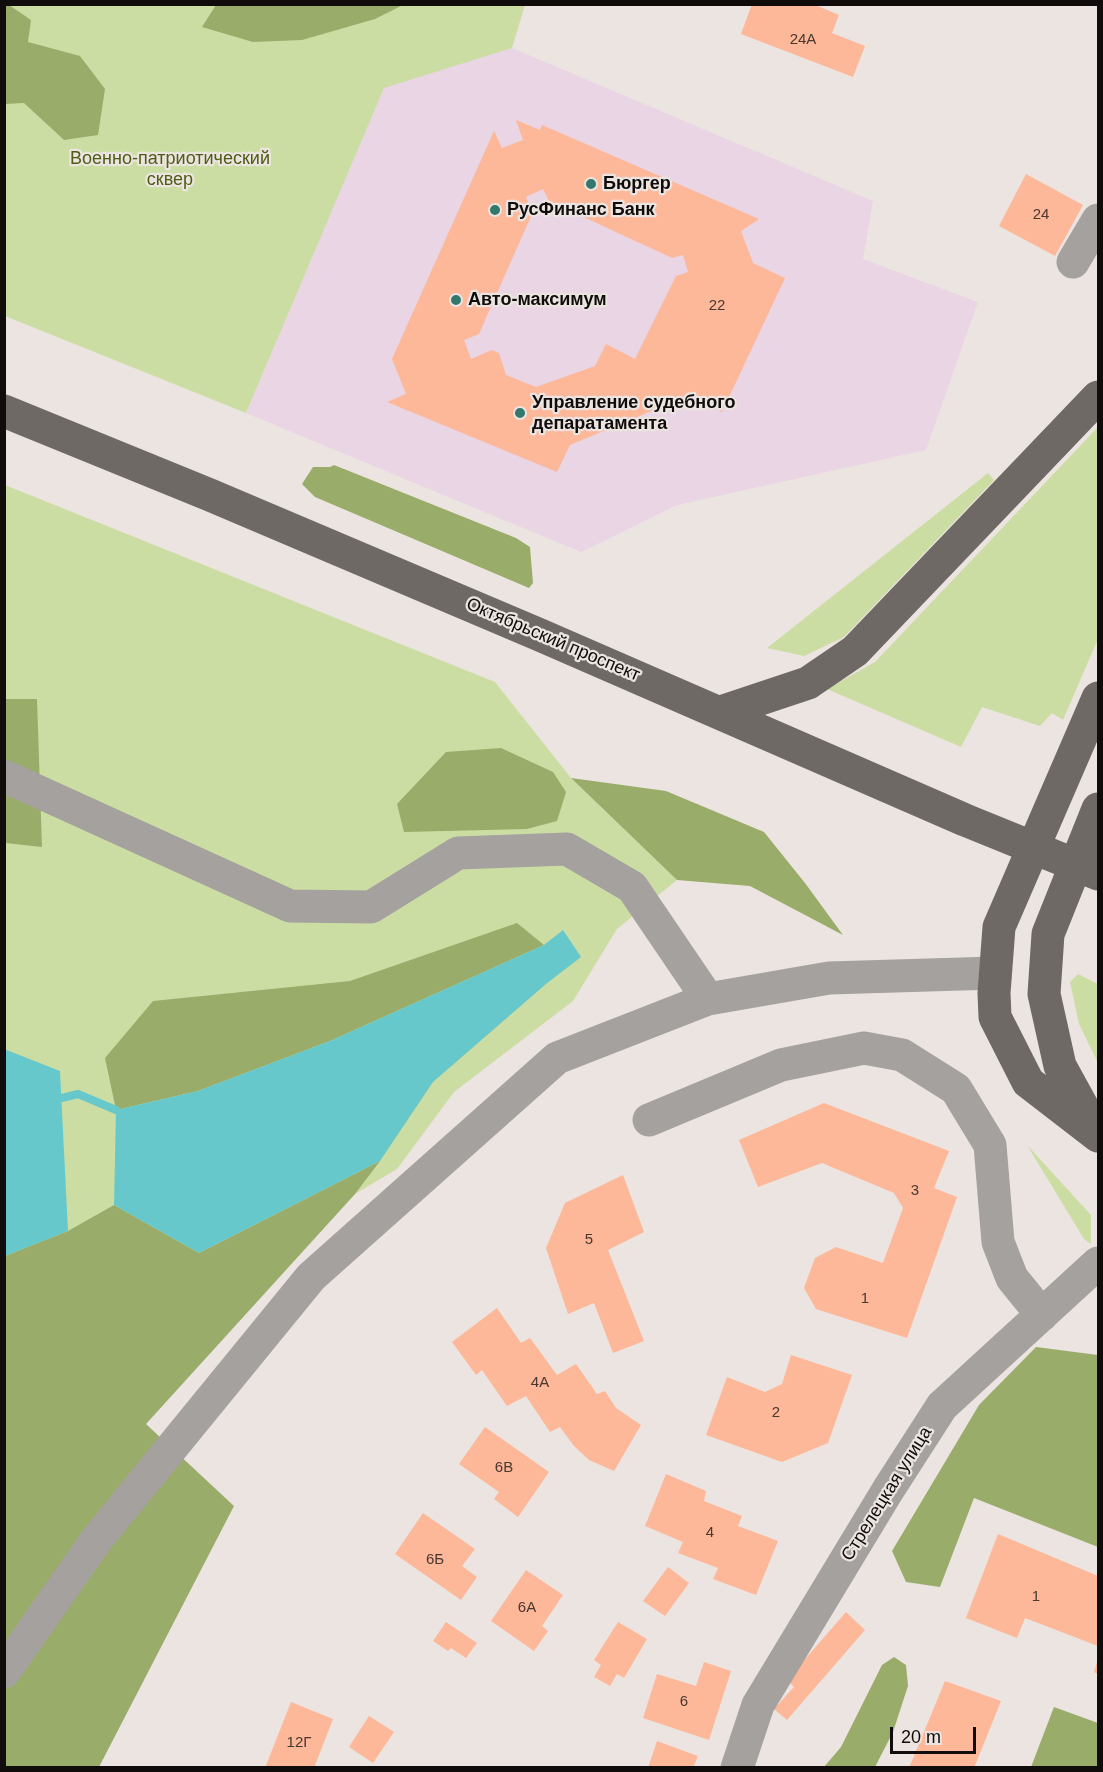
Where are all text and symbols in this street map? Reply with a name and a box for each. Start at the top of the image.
house number: 24А [790,31,816,49]
park label: Военно-патриотический сквер [70,148,270,190]
place label: Бюргер [603,173,671,195]
marker: Бюргер [584,177,598,191]
place label: РусФинанс Банк [507,199,655,221]
marker: РусФинанс Банк [488,203,502,217]
house number: 24 [1033,206,1049,224]
place label: Авто-максимум [468,289,606,311]
marker: Авто-максимум [449,293,463,307]
house number: 22 [709,297,725,315]
place label: Управление судебного депаратамента [532,392,735,434]
marker: Управление судебного депаратамента [513,406,527,420]
street label: Октябрьский проспект [463,594,643,686]
house number: 3 [911,1182,919,1200]
house number: 5 [585,1231,593,1249]
house number: 1 [861,1290,869,1308]
house number: 4А [531,1374,549,1392]
house number: 2 [772,1404,780,1422]
street label: Стрелецкая улица [837,1423,937,1565]
house number: 6В [495,1459,513,1477]
house number: 4 [706,1524,714,1542]
house number: 6Б [426,1551,444,1569]
house number: 1 [1032,1588,1040,1606]
house number: 6А [518,1599,536,1617]
house number: 6 [680,1693,688,1711]
scale bar [893,1715,978,1753]
text: 20 m [901,1727,941,1747]
house number: 12Г [287,1734,311,1752]

